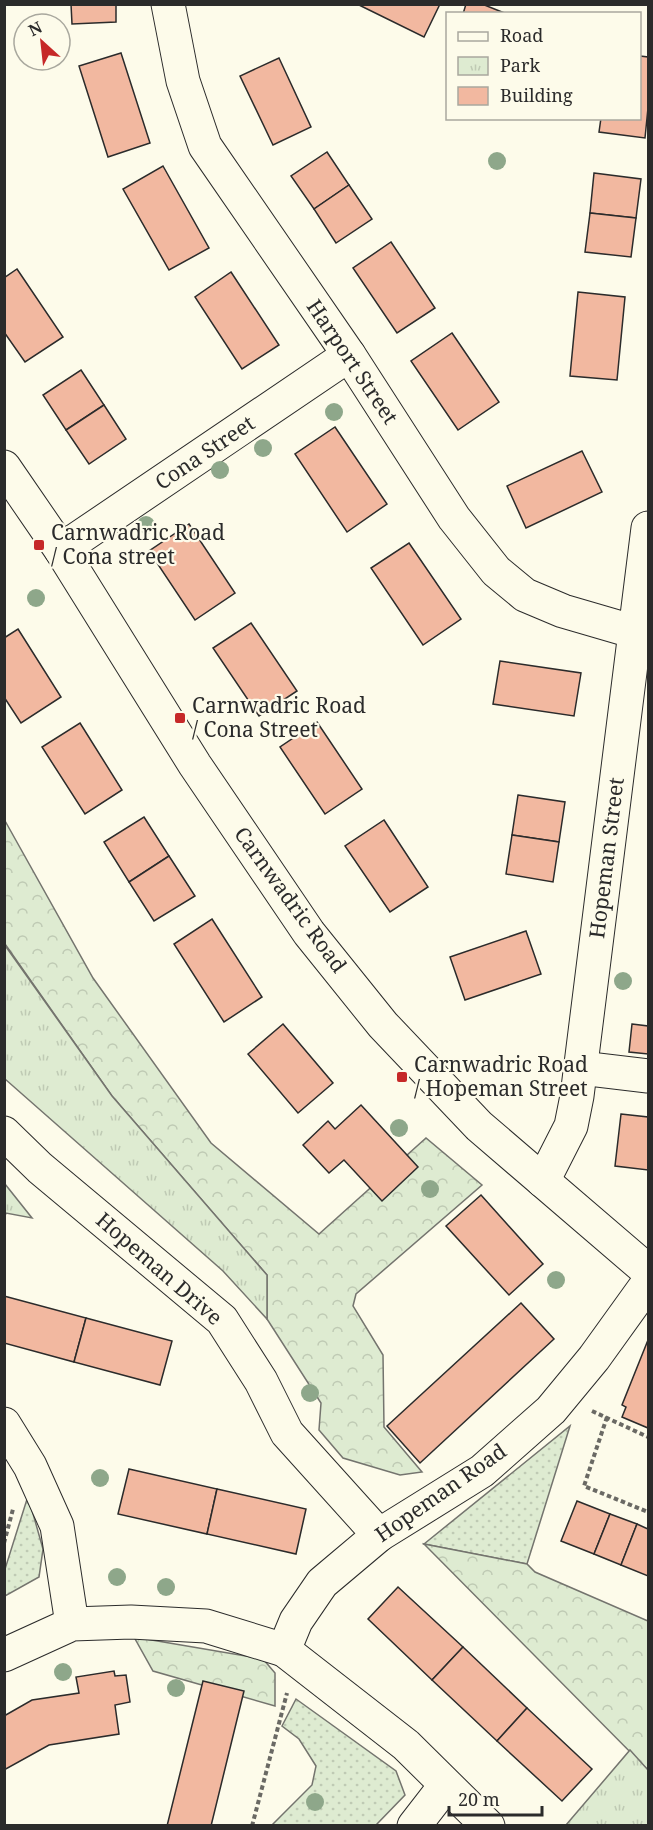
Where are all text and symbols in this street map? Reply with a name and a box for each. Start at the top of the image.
north arrow [12,12,72,72]
legend [446,12,641,120]
text: N [25,16,46,41]
text: Road [500,23,543,47]
text: Park [500,53,540,77]
text: Building [500,83,573,107]
street label: Harport Street [301,294,405,429]
street label: Cona Street [149,409,260,496]
place label: Carnwadric Road / Cona street [51,518,225,570]
marker: Carnwadric Road / Cona street [32,538,46,552]
place label: Carnwadric Road / Cona Street [192,691,366,743]
marker: Carnwadric Road / Cona Street [173,711,187,725]
street label: Hopeman Street [582,776,630,940]
street label: Carnwadric Road [228,821,353,978]
place label: Carnwadric Road / Hopeman Street [414,1050,588,1102]
marker: Carnwadric Road / Hopeman Street [395,1070,409,1084]
street label: Hopeman Drive [91,1206,229,1331]
street label: Hopeman Road [369,1436,512,1548]
scale bar [449,1779,542,1817]
text: 20 m [458,1787,500,1811]

